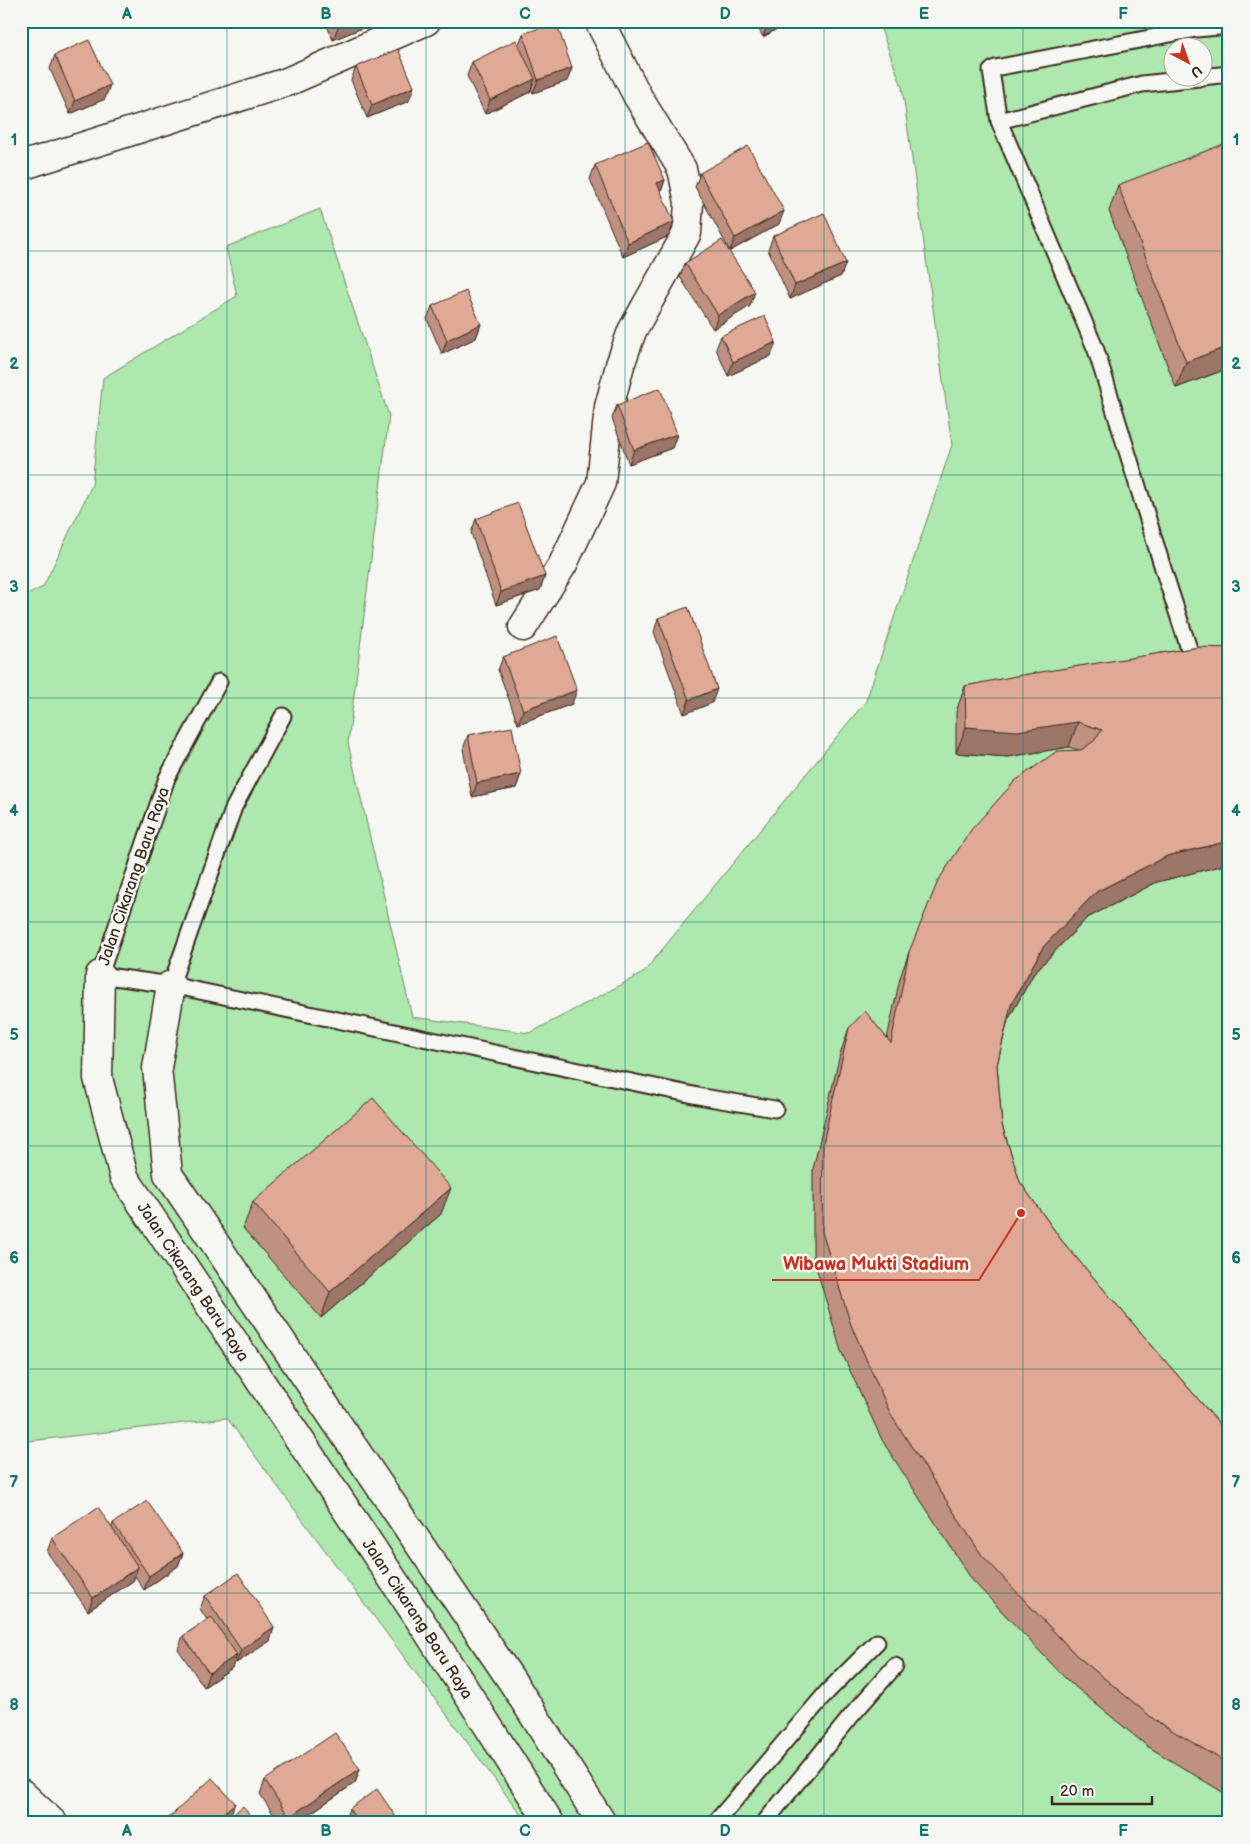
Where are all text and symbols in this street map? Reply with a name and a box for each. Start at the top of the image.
text: A [121,5,132,24]
text: B [320,5,332,24]
text: C [519,5,531,24]
text: D [719,5,731,24]
text: E [919,5,929,24]
text: F [1118,5,1128,24]
north arrow [1162,38,1212,88]
text: U [1187,62,1206,81]
text: 1 [11,131,17,150]
text: 1 [1233,131,1239,150]
text: 2 [9,355,19,374]
text: 2 [1231,355,1241,374]
text: 3 [9,578,19,597]
text: 3 [1231,578,1241,597]
street label: Jalan Cikarang Baru Raya [95,785,174,968]
text: 4 [9,802,19,821]
text: 4 [1231,802,1241,821]
text: 5 [9,1026,19,1045]
text: 5 [1231,1026,1241,1045]
street label: Jalan Cikarang Baru Raya [133,1199,252,1365]
callout: Wibawa Mukti Stadium [772,1247,979,1280]
text: 6 [9,1249,19,1268]
text: 6 [1231,1249,1241,1268]
text: Wibawa Mukti Stadium [783,1254,969,1275]
text: 7 [10,1473,19,1492]
text: 7 [1232,1473,1241,1492]
street label: Jalan Cikarang Baru Raya [358,1536,476,1703]
text: 8 [9,1696,19,1715]
text: 8 [1231,1696,1241,1715]
scale bar [1052,1774,1152,1806]
text: 20 m [1060,1782,1094,1801]
text: A [121,1822,132,1841]
text: B [320,1822,332,1841]
text: C [519,1822,531,1841]
text: D [719,1822,731,1841]
text: E [919,1822,929,1841]
text: F [1118,1822,1128,1841]

